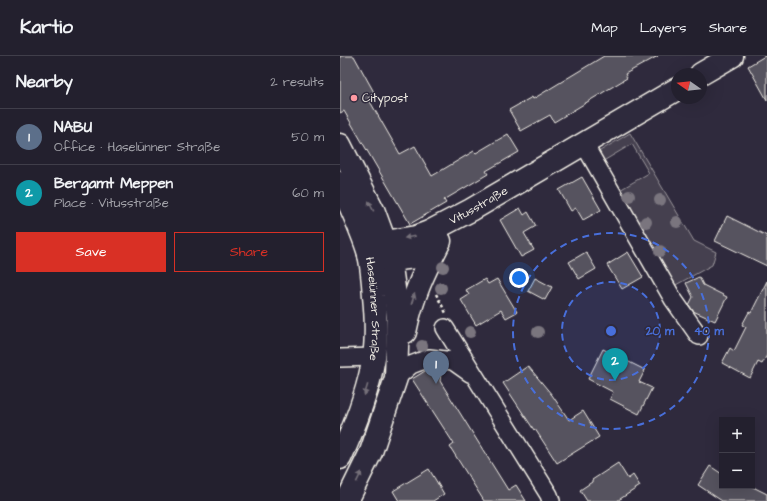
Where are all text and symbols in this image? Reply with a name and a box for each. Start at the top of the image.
text: Kartio [20,14,73,41]
text: Map [591,18,618,38]
text: Layers [640,18,687,38]
text: Share [709,18,747,38]
north arrow [671,68,707,104]
text: Nearby [16,70,73,94]
text: 2 results [270,73,324,91]
place label: Citypost [362,90,408,108]
marker: Citypost [349,93,359,103]
text: NABU [54,117,92,138]
text: 1 [28,128,30,146]
text: 50 m [291,128,324,146]
text: Office · Haselünner Straße [54,138,220,156]
text: Bergamt Meppen [54,173,173,194]
street label: Vitusstraße [446,182,511,229]
text: 2 [25,184,33,202]
text: 60 m [292,184,324,202]
text: Place · Vitusstraße [54,194,169,212]
one-way arrow [368,200,374,211]
button: Save [16,232,166,272]
button: Share [174,232,324,272]
one-way arrow [404,235,417,241]
street label: Haselünner Straße [361,256,384,363]
your location [509,268,529,288]
one-way arrow [410,293,416,305]
text: 20 m [645,323,675,340]
text: 40 m [694,323,725,340]
centre of rings [604,324,618,338]
pin: 2 [602,348,628,381]
pin: 1 [423,351,449,384]
one-way arrow [363,385,369,397]
map controls [719,417,755,489]
button: + [719,417,755,453]
button: − [719,453,755,489]
one-way arrow [356,471,362,482]

